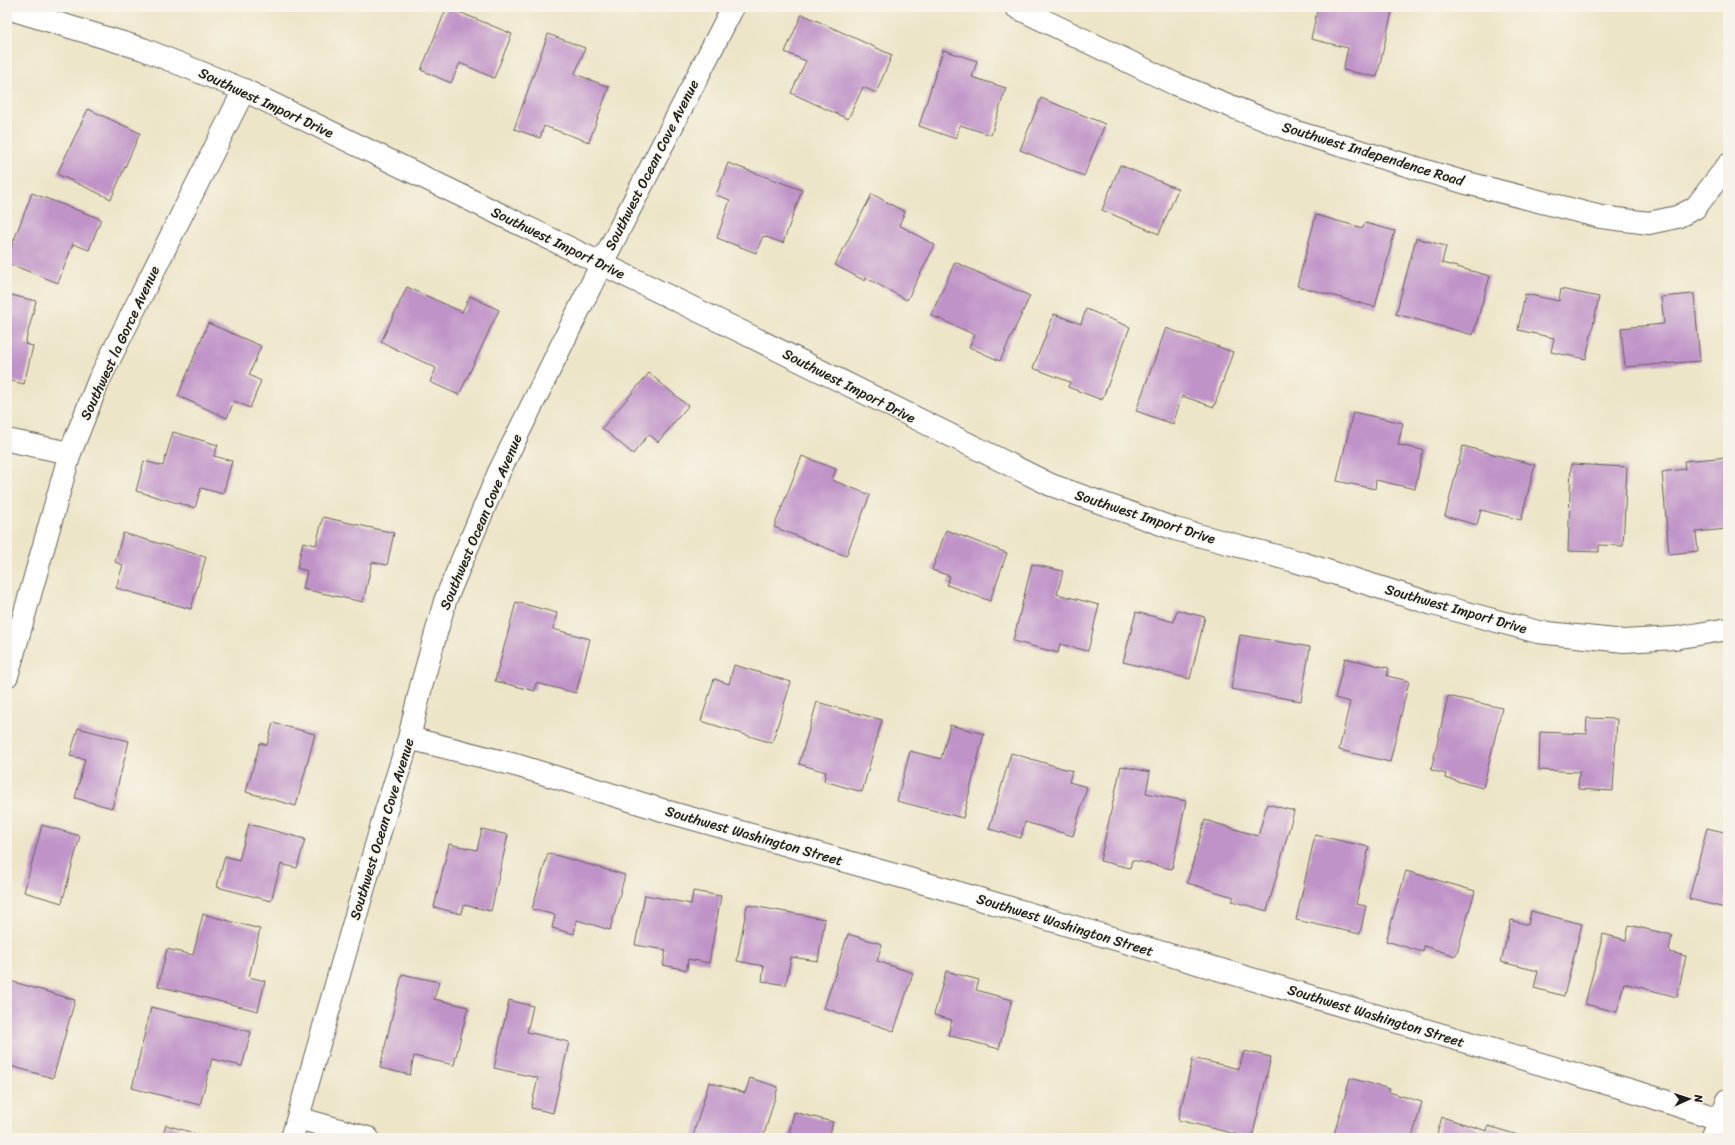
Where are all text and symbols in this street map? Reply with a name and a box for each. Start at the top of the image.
street label: Southwest Import Drive [194,61,338,145]
street label: Southwest Ocean Cove Avenue [598,75,706,255]
street label: Southwest Independence Road [1279,114,1469,194]
street label: Southwest Import Drive [487,200,630,286]
street label: Southwest la Gorce Avenue [73,261,167,424]
street label: Southwest Import Drive [778,342,920,431]
street label: Southwest Ocean Cove Avenue [433,430,529,614]
street label: Southwest Import Drive [1071,482,1219,552]
street label: Southwest Import Drive [1382,577,1530,641]
street label: Southwest Ocean Cove Avenue [342,735,422,923]
street label: Southwest Washington Street [662,799,846,873]
street label: Southwest Washington Street [973,886,1157,964]
street label: Southwest Washington Street [1284,977,1468,1055]
north arrow [1669,1079,1709,1119]
text: N [1689,1093,1708,1103]

